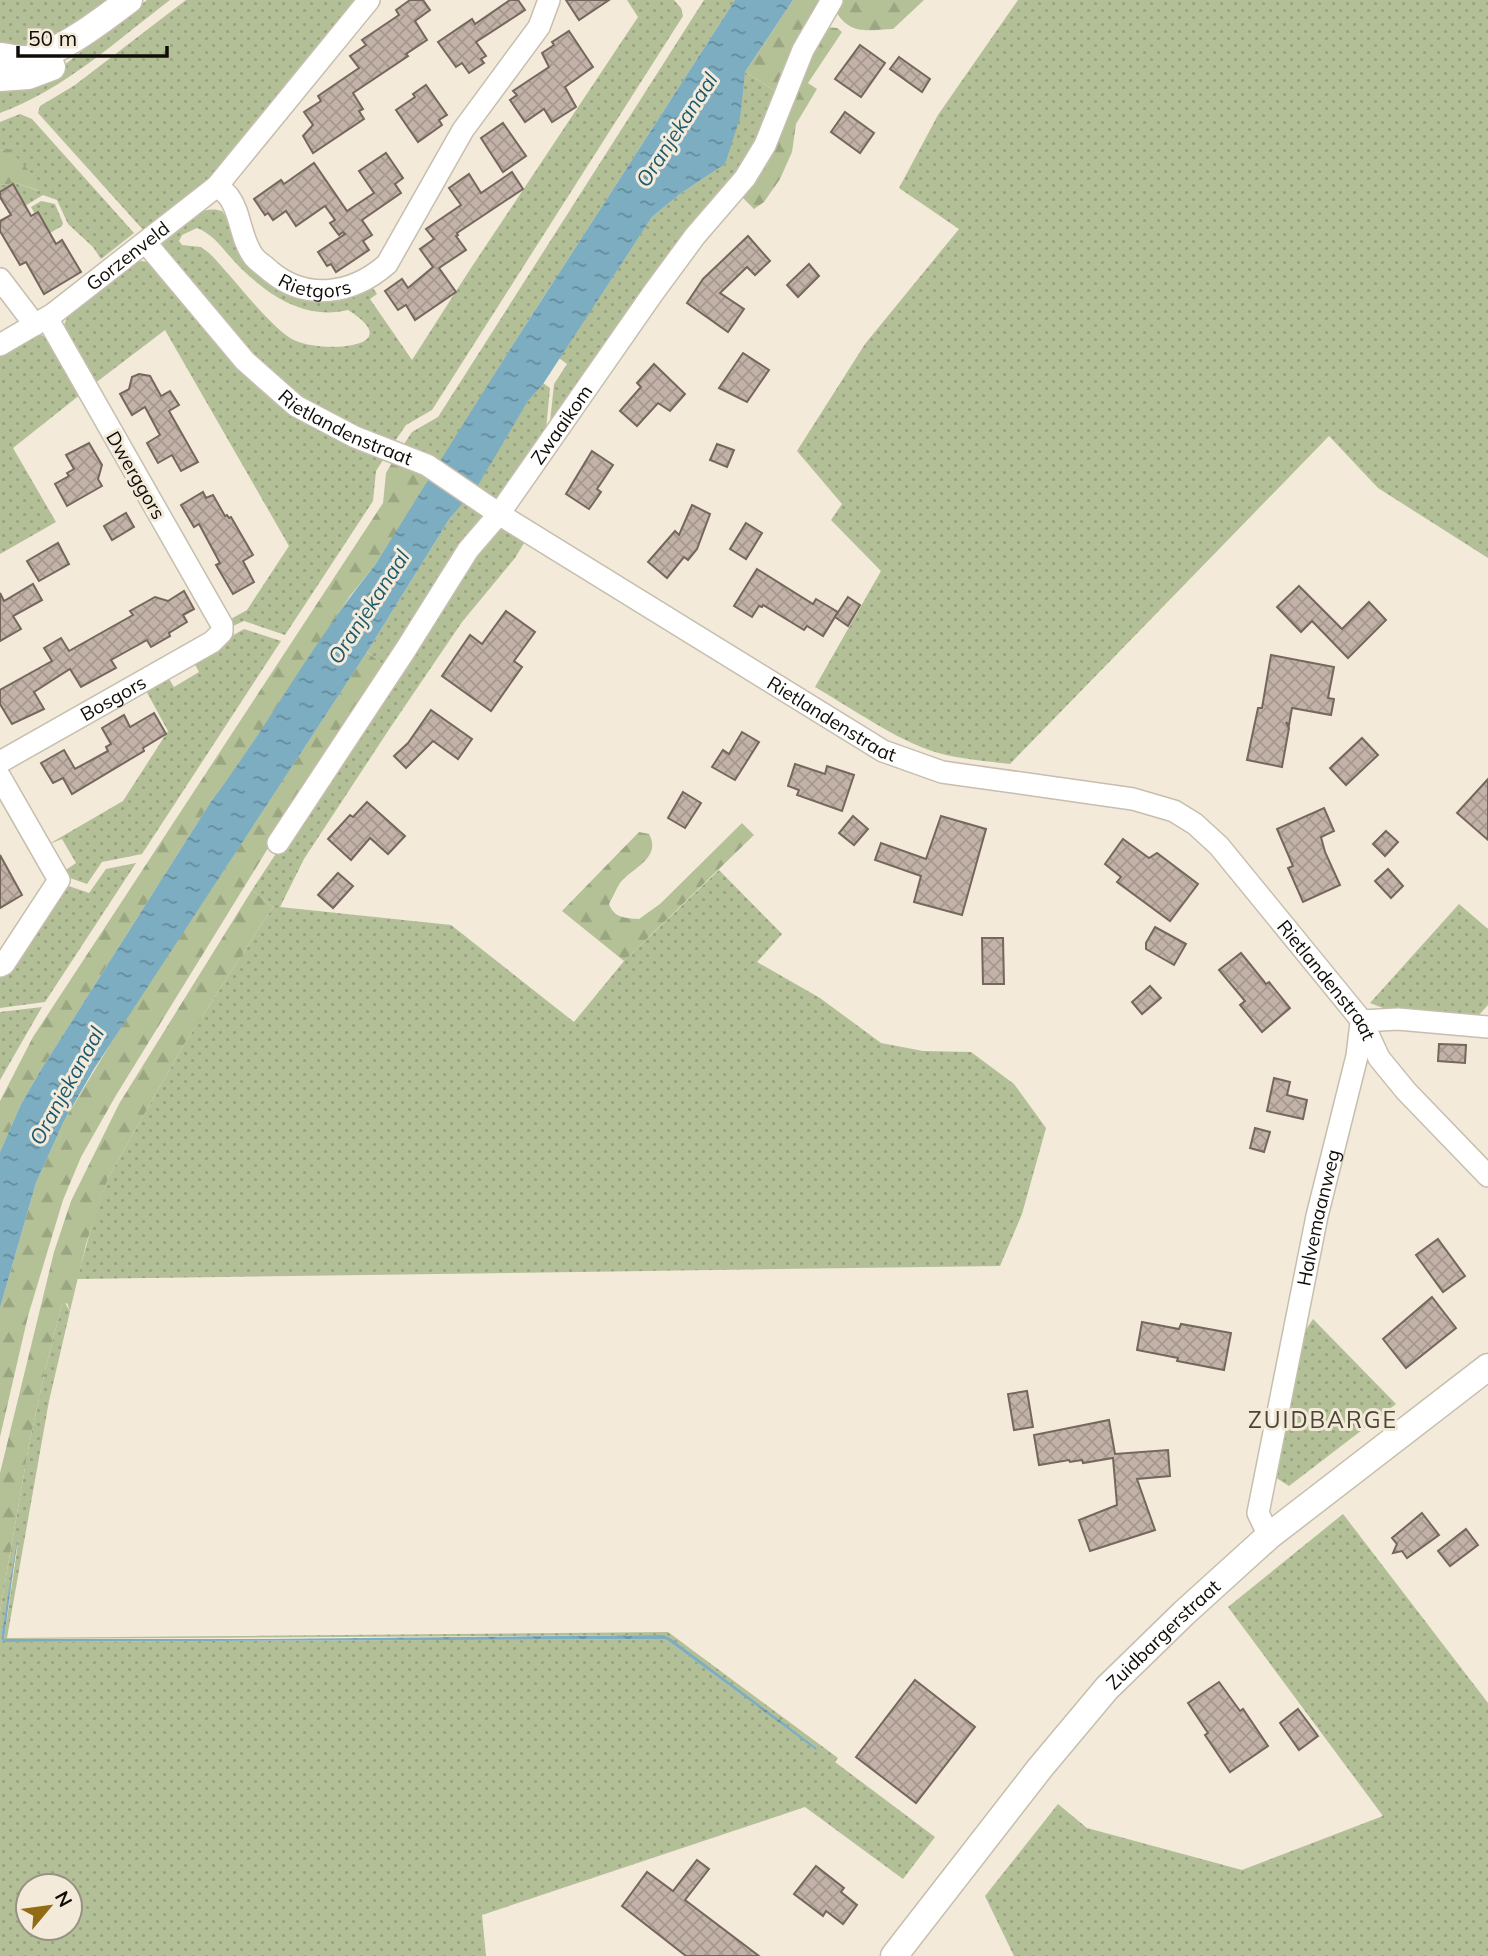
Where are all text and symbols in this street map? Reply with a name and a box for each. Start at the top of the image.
scale bar [18,14,166,58]
text: 50 m [28,25,77,51]
water label: Oranjekanaal [630,67,723,191]
street label: Gorzenveld [81,216,174,296]
street label: Rietgors [274,268,354,303]
street label: Zwaaikom [525,380,597,469]
street label: Rietlandenstraat [273,384,416,470]
street label: Dwerggors [101,427,171,523]
water label: Oranjekanaal [322,544,415,668]
street label: Bosgors [76,670,150,726]
street label: Rietlandenstraat [763,671,900,767]
street label: Rietlandenstraat [1272,915,1381,1044]
water label: Oranjekanaal [23,1022,109,1149]
street label: Halvemaanweg [1291,1147,1345,1288]
district label: ZUIDBARGE [1248,1405,1398,1434]
street label: Zuidbargerstraat [1101,1574,1225,1694]
north arrow [14,1872,84,1942]
text: N [50,1887,78,1911]

